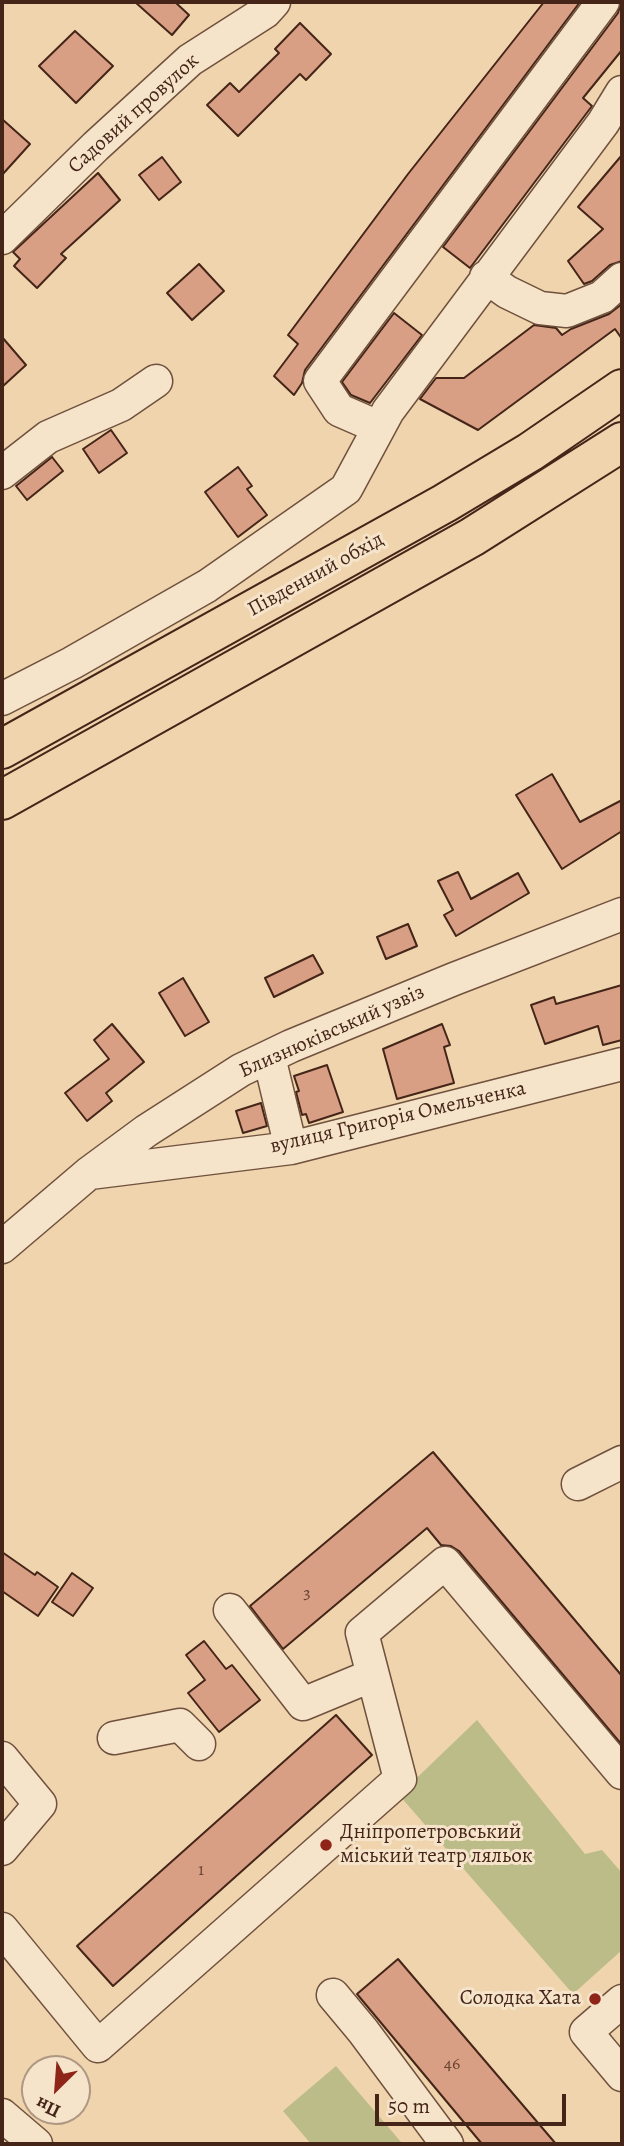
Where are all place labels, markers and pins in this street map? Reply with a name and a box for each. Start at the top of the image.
place label: Дніпропетровський міський театр ляльок [340,1820,533,1870]
marker: Дніпропетровський міський театр ляльок [318,1837,334,1853]
place label: Солодка Хата [460,1986,581,2012]
marker: Солодка Хата [587,1991,603,2007]

